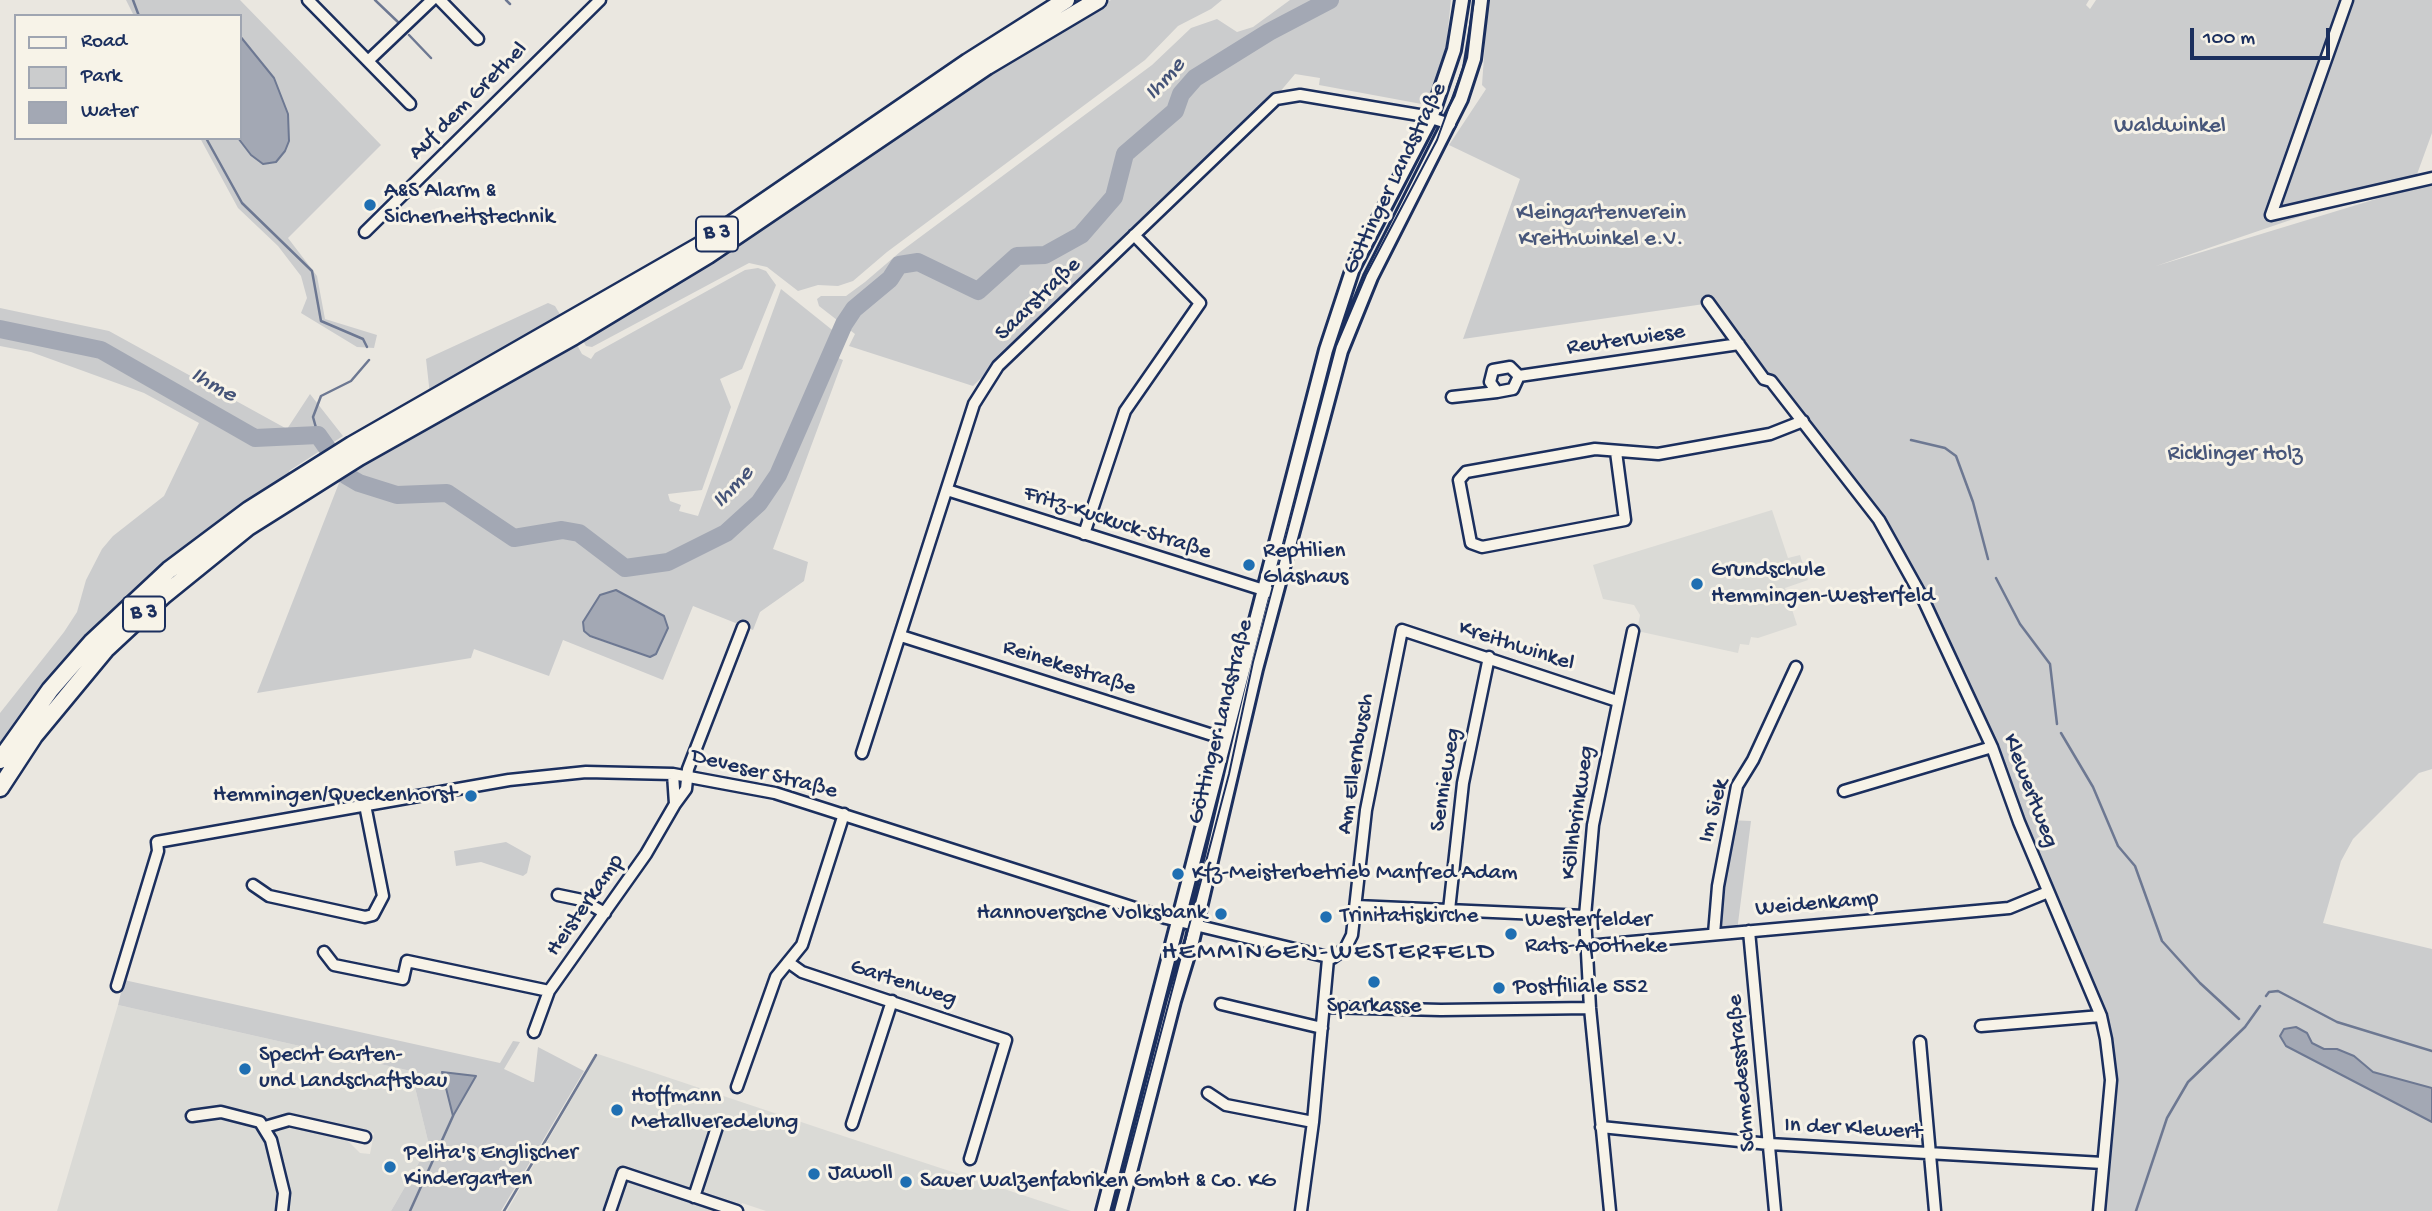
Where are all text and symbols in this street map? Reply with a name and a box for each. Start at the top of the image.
legend [14,14,242,140]
scale bar [2194,14,2334,58]
text: 100 m [2203,27,2255,52]
text: Road [81,30,127,55]
street label: Auf dem Grethel [404,37,534,167]
water label: Ihme [1139,52,1193,108]
text: Park [81,65,121,90]
street label: Göttinger Landstraße [1338,79,1454,279]
text: Water [81,100,137,125]
park label: Waldwinkel [2114,113,2226,141]
place label: A&S Alarm & Sicherheitstechnik [384,178,555,232]
marker: A&S Alarm & Sicherheitstechnik [362,197,378,213]
park label: Kleingartenverein Kreithwinkel e.V. [1516,200,1686,254]
road number: B 3 [696,216,738,252]
street label: Saarstraße [990,252,1088,348]
street label: Reuterwiese [1565,319,1687,363]
water label: Ihme [185,362,241,410]
park label: Ricklinger Holz [2168,441,2302,469]
water label: Ihme [707,461,761,515]
street label: Fritz-Kuckuck-Straße [1019,481,1215,567]
place label: Reptilien Glashaus [1263,538,1348,592]
marker: Reptilien Glashaus [1241,557,1257,573]
place label: Grundschule Hemmingen-Westerfeld [1711,557,1934,611]
marker: Grundschule Hemmingen-Westerfeld [1689,576,1705,592]
road number: B 3 [123,596,165,632]
street label: Kreithwinkel [1455,615,1577,679]
street label: Göttinger Landstraße [1183,617,1261,827]
street label: Reinekestraße [999,634,1139,704]
street label: Am Ellernbusch [1332,692,1382,836]
street label: Sennieweg [1425,726,1469,834]
street label: Klewertweg [1995,730,2063,852]
street label: Deveser Straße [688,744,840,806]
street label: Köllnbrinkweg [1556,744,1602,882]
street label: Im Siek [1693,776,1737,846]
place label: Hemmingen/Queckenhorst [213,782,457,810]
marker: Hemmingen/Queckenhorst [463,788,479,804]
street label: Heisterkamp [541,850,631,962]
place label: Kfz-Meisterbetrieb Manfred Adam [1192,860,1518,888]
marker: Kfz-Meisterbetrieb Manfred Adam [1170,866,1186,882]
street label: Weidenkamp [1754,886,1880,924]
place label: Hannoversche Volksbank [977,900,1207,928]
place label: Trinitatiskirche [1340,903,1478,931]
marker: Hannoversche Volksbank [1213,906,1229,922]
place label: Westerfelder Rats-Apotheke [1525,907,1667,961]
marker: Trinitatiskirche [1318,909,1334,925]
marker: Westerfelder Rats-Apotheke [1503,926,1519,942]
district label: HEMMINGEN-WESTERFELD [1164,938,1494,970]
street label: Gartenweg [846,954,960,1014]
marker: Sparkasse [1366,974,1382,990]
place label: Postfiliale 552 [1513,974,1648,1002]
marker: Postfiliale 552 [1491,980,1507,996]
place label: Sparkasse [1327,993,1421,1021]
street label: Schmedesstraße [1722,993,1764,1153]
place label: Specht Garten- und Landschaftsbau [259,1042,447,1096]
marker: Specht Garten- und Landschaftsbau [237,1061,253,1077]
place label: Hoffmann Metallveredelung [631,1083,798,1137]
marker: Hoffmann Metallveredelung [609,1102,625,1118]
street label: In der Klewert [1784,1113,1922,1147]
place label: Pelita's Englischer Kindergarten [404,1140,578,1194]
marker: Pelita's Englischer Kindergarten [382,1159,398,1175]
place label: Jawoll [828,1160,893,1188]
marker: Jawoll [806,1166,822,1182]
place label: Sauer Walzenfabriken GmbH & Co. KG [920,1168,1275,1196]
marker: Sauer Walzenfabriken GmbH & Co. KG [898,1174,914,1190]

